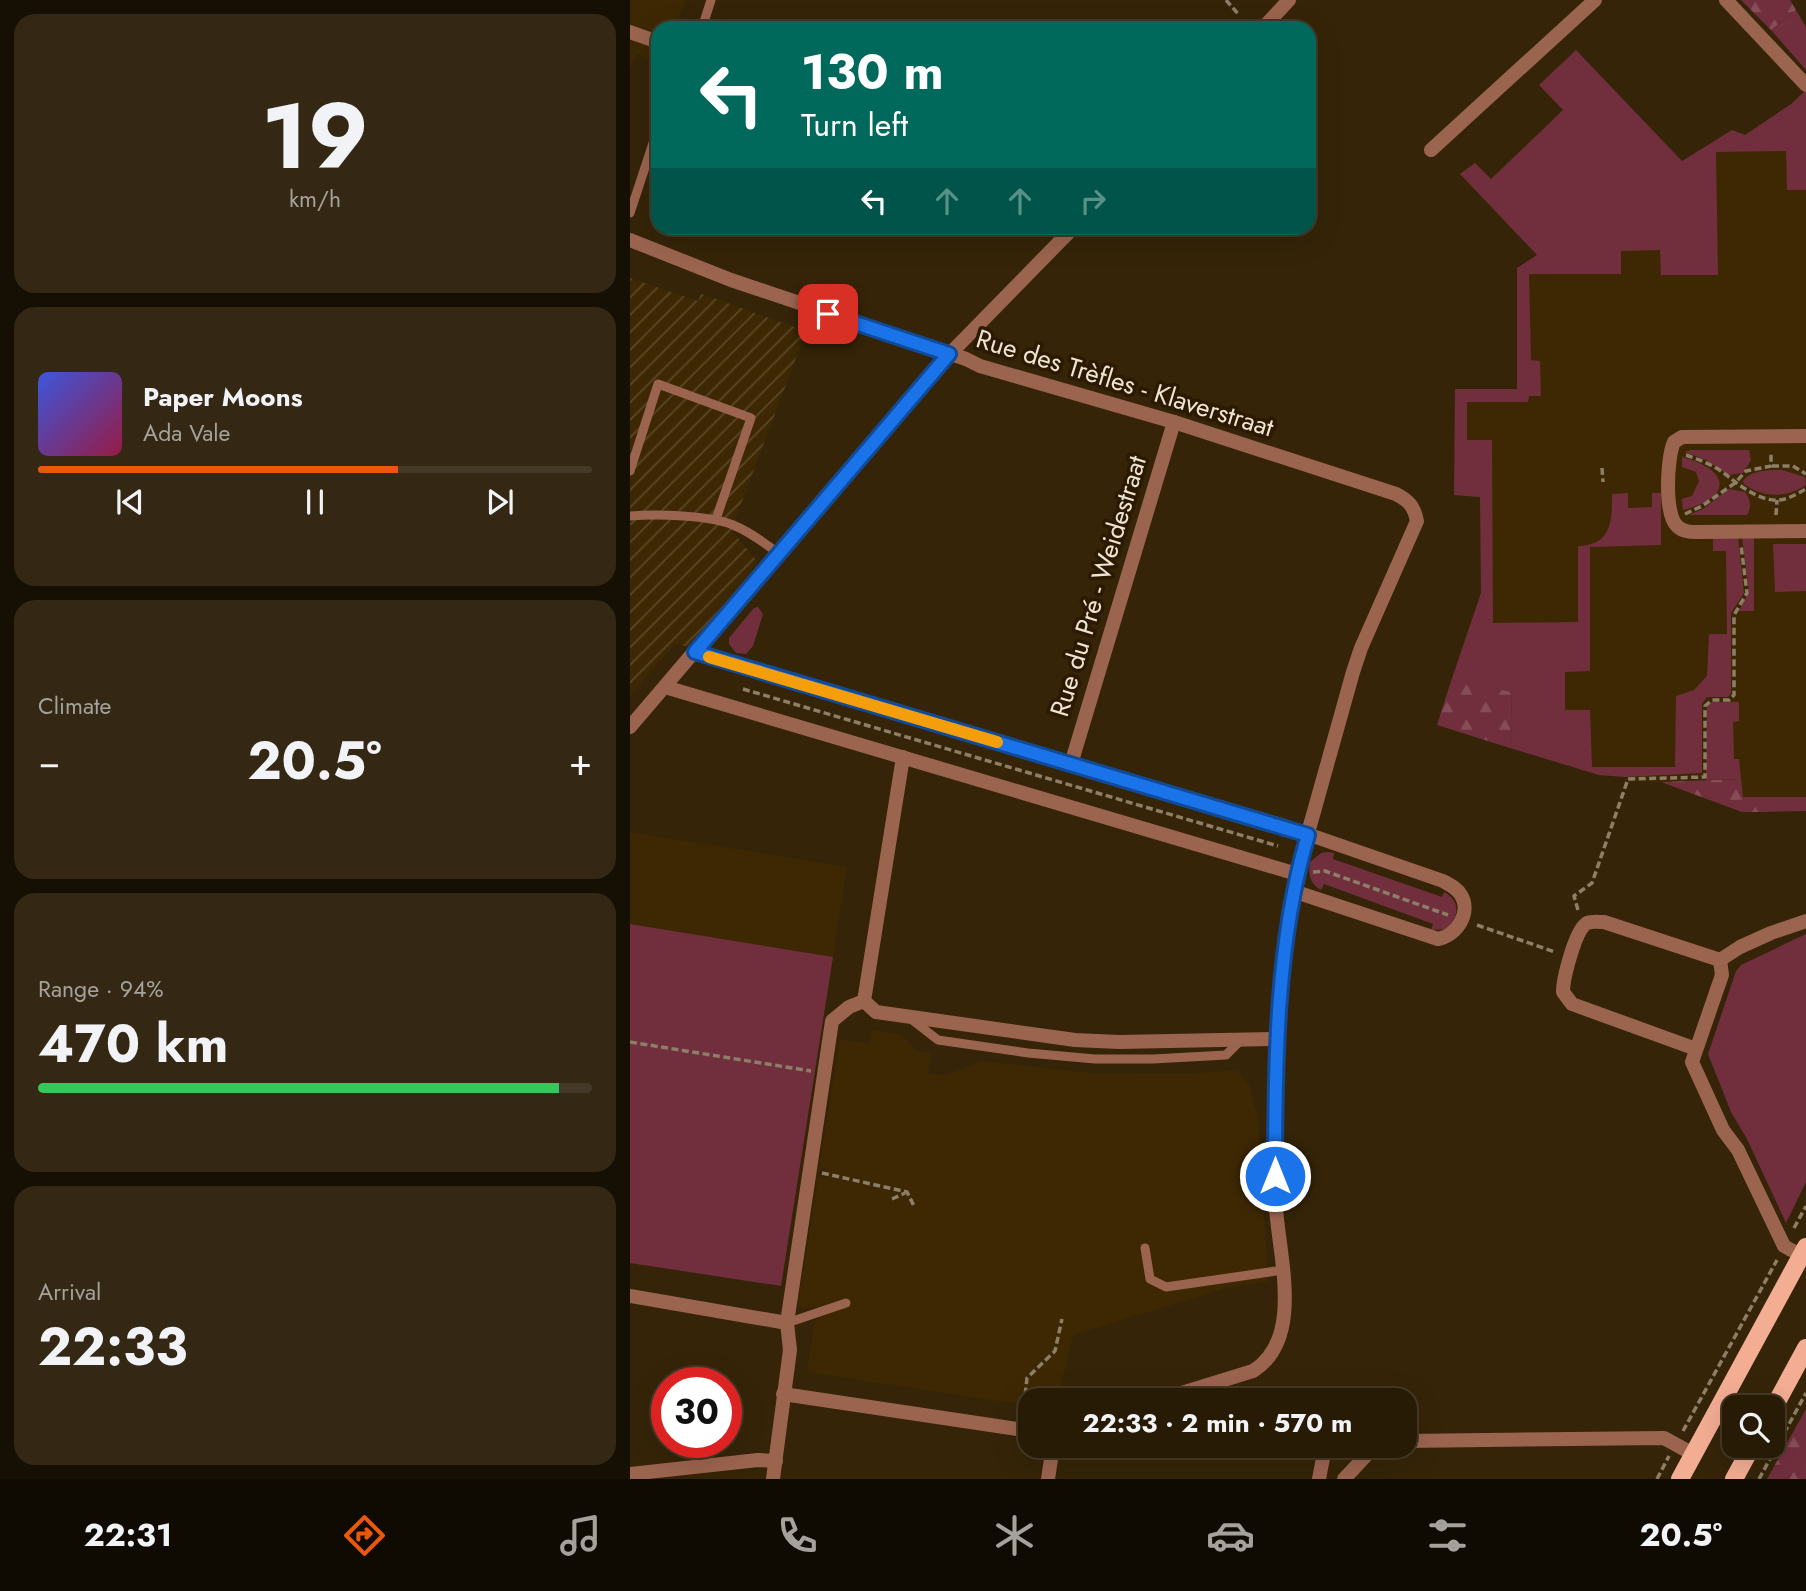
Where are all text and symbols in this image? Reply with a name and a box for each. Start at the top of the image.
text: 130 m [801,37,944,107]
icon: left [686,49,777,140]
text: 19 [261,71,369,202]
text: Turn left [801,102,908,148]
text: km/h [289,182,341,216]
icon: left [855,182,893,220]
icon: ahead [928,182,966,220]
icon: ahead [1001,182,1039,220]
icon: right [1074,182,1112,220]
pin [798,284,858,344]
icon: arrive [809,295,847,333]
street label: Rue des Trèfles - Klaverstraat [971,320,1279,447]
text: Paper Moons [143,378,303,416]
text: Ada Vale [143,416,230,450]
street label: Rue du Pré - Weidestraat [1040,450,1156,721]
icon: previous [111,483,149,521]
icon: pause [296,483,334,521]
icon: next [481,483,519,521]
text: Climate [38,689,111,723]
text: 20.5° [247,723,382,799]
text: − [38,734,60,789]
text: + [569,734,592,789]
text: Range · 94% [38,972,164,1006]
text: 470 km [38,1006,228,1082]
position arrow [1238,1139,1312,1213]
text: Arrival [38,1275,101,1309]
text: 22:33 [38,1309,188,1385]
speed limit sign: 30 [651,1367,742,1458]
map controls [1722,1395,1785,1458]
button: search [1722,1395,1785,1458]
text: 22:33 · 2 min · 570 m [1083,1404,1352,1442]
icon: directions [340,1511,389,1560]
icon: music [556,1511,605,1560]
icon: phone [773,1511,822,1560]
icon: climate [990,1511,1039,1560]
icon: car [1206,1511,1255,1560]
icon: filters [1423,1511,1472,1560]
text: 22:31 [84,1512,172,1558]
text: 20.5° [1640,1512,1722,1558]

